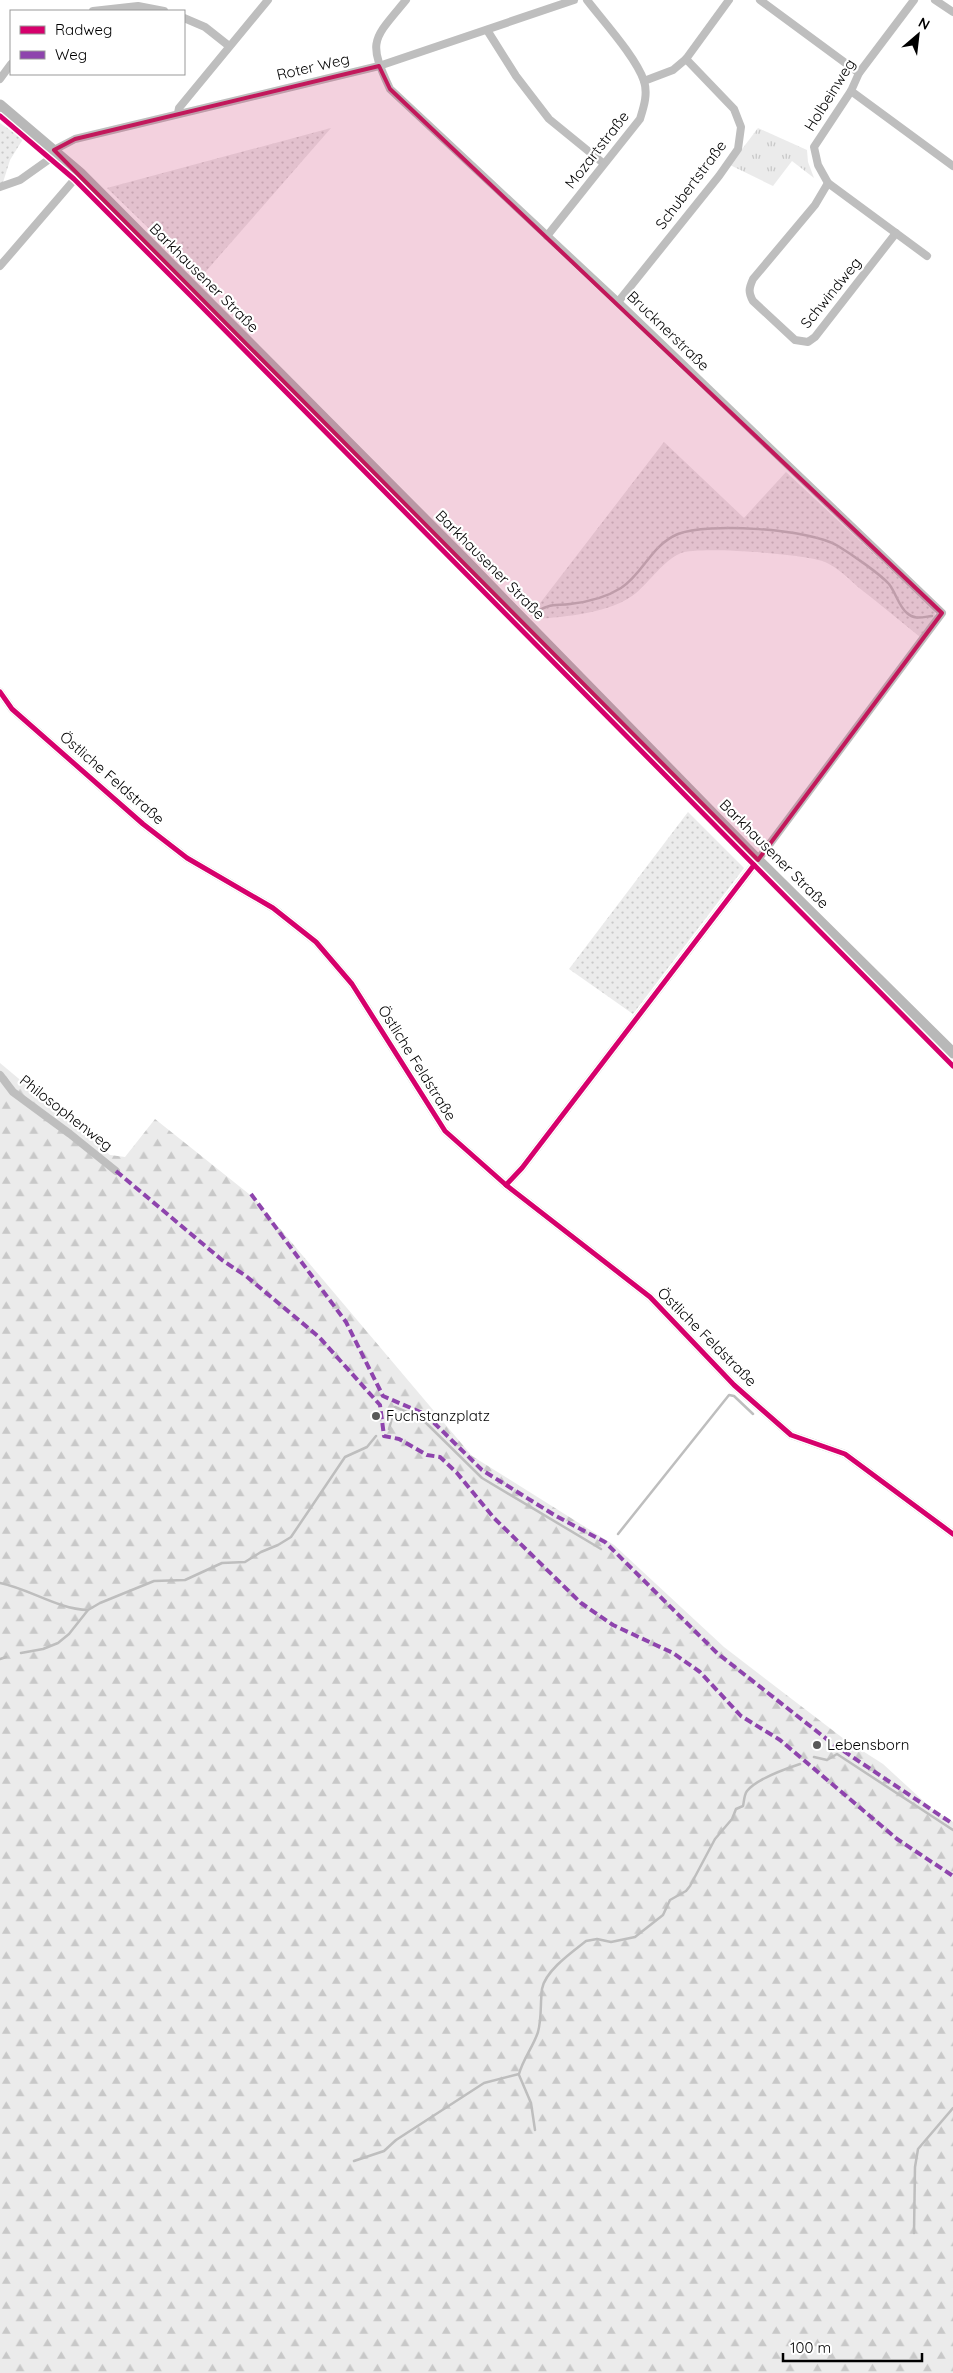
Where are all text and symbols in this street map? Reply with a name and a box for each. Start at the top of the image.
legend [10,10,185,75]
north arrow [893,10,943,60]
text: N [915,13,933,34]
text: Radweg [55,20,112,39]
text: Weg [55,45,87,64]
street label: Roter Weg [274,49,351,84]
street label: Holbeinweg [800,55,859,134]
street label: Mozartstraße [560,107,633,192]
street label: Schubertstraße [651,137,730,233]
street label: Barkhausener Straße [146,219,263,336]
street label: Schwindweg [796,253,865,332]
street label: Brucknerstraße [623,287,713,375]
street label: Barkhausener Straße [432,506,549,623]
street label: Östliche Feldstraße [56,727,169,828]
street label: Barkhausener Straße [716,795,833,912]
street label: Östliche Feldstraße [374,1001,461,1124]
street label: Philosophenweg [16,1070,117,1155]
street label: Östliche Feldstraße [654,1283,761,1390]
place label: Fuchstanzplatz [386,1406,490,1425]
marker: Fuchstanzplatz [370,1410,382,1422]
place label: Lebensborn [827,1735,909,1754]
marker: Lebensborn [811,1739,823,1751]
scale bar [783,2330,922,2362]
text: 100 m [790,2338,831,2357]

